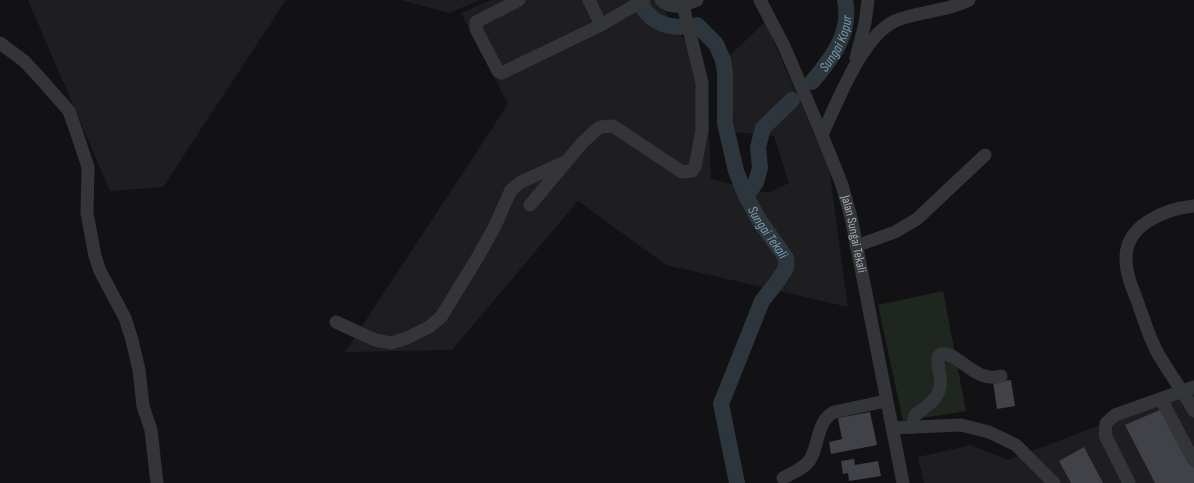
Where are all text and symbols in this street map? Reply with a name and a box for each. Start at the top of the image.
water label: Sungai Kapur [815,14,855,75]
street label: Jalan Sungai Tekali [837,193,870,274]
water label: Sungai Tekali [744,203,792,262]

